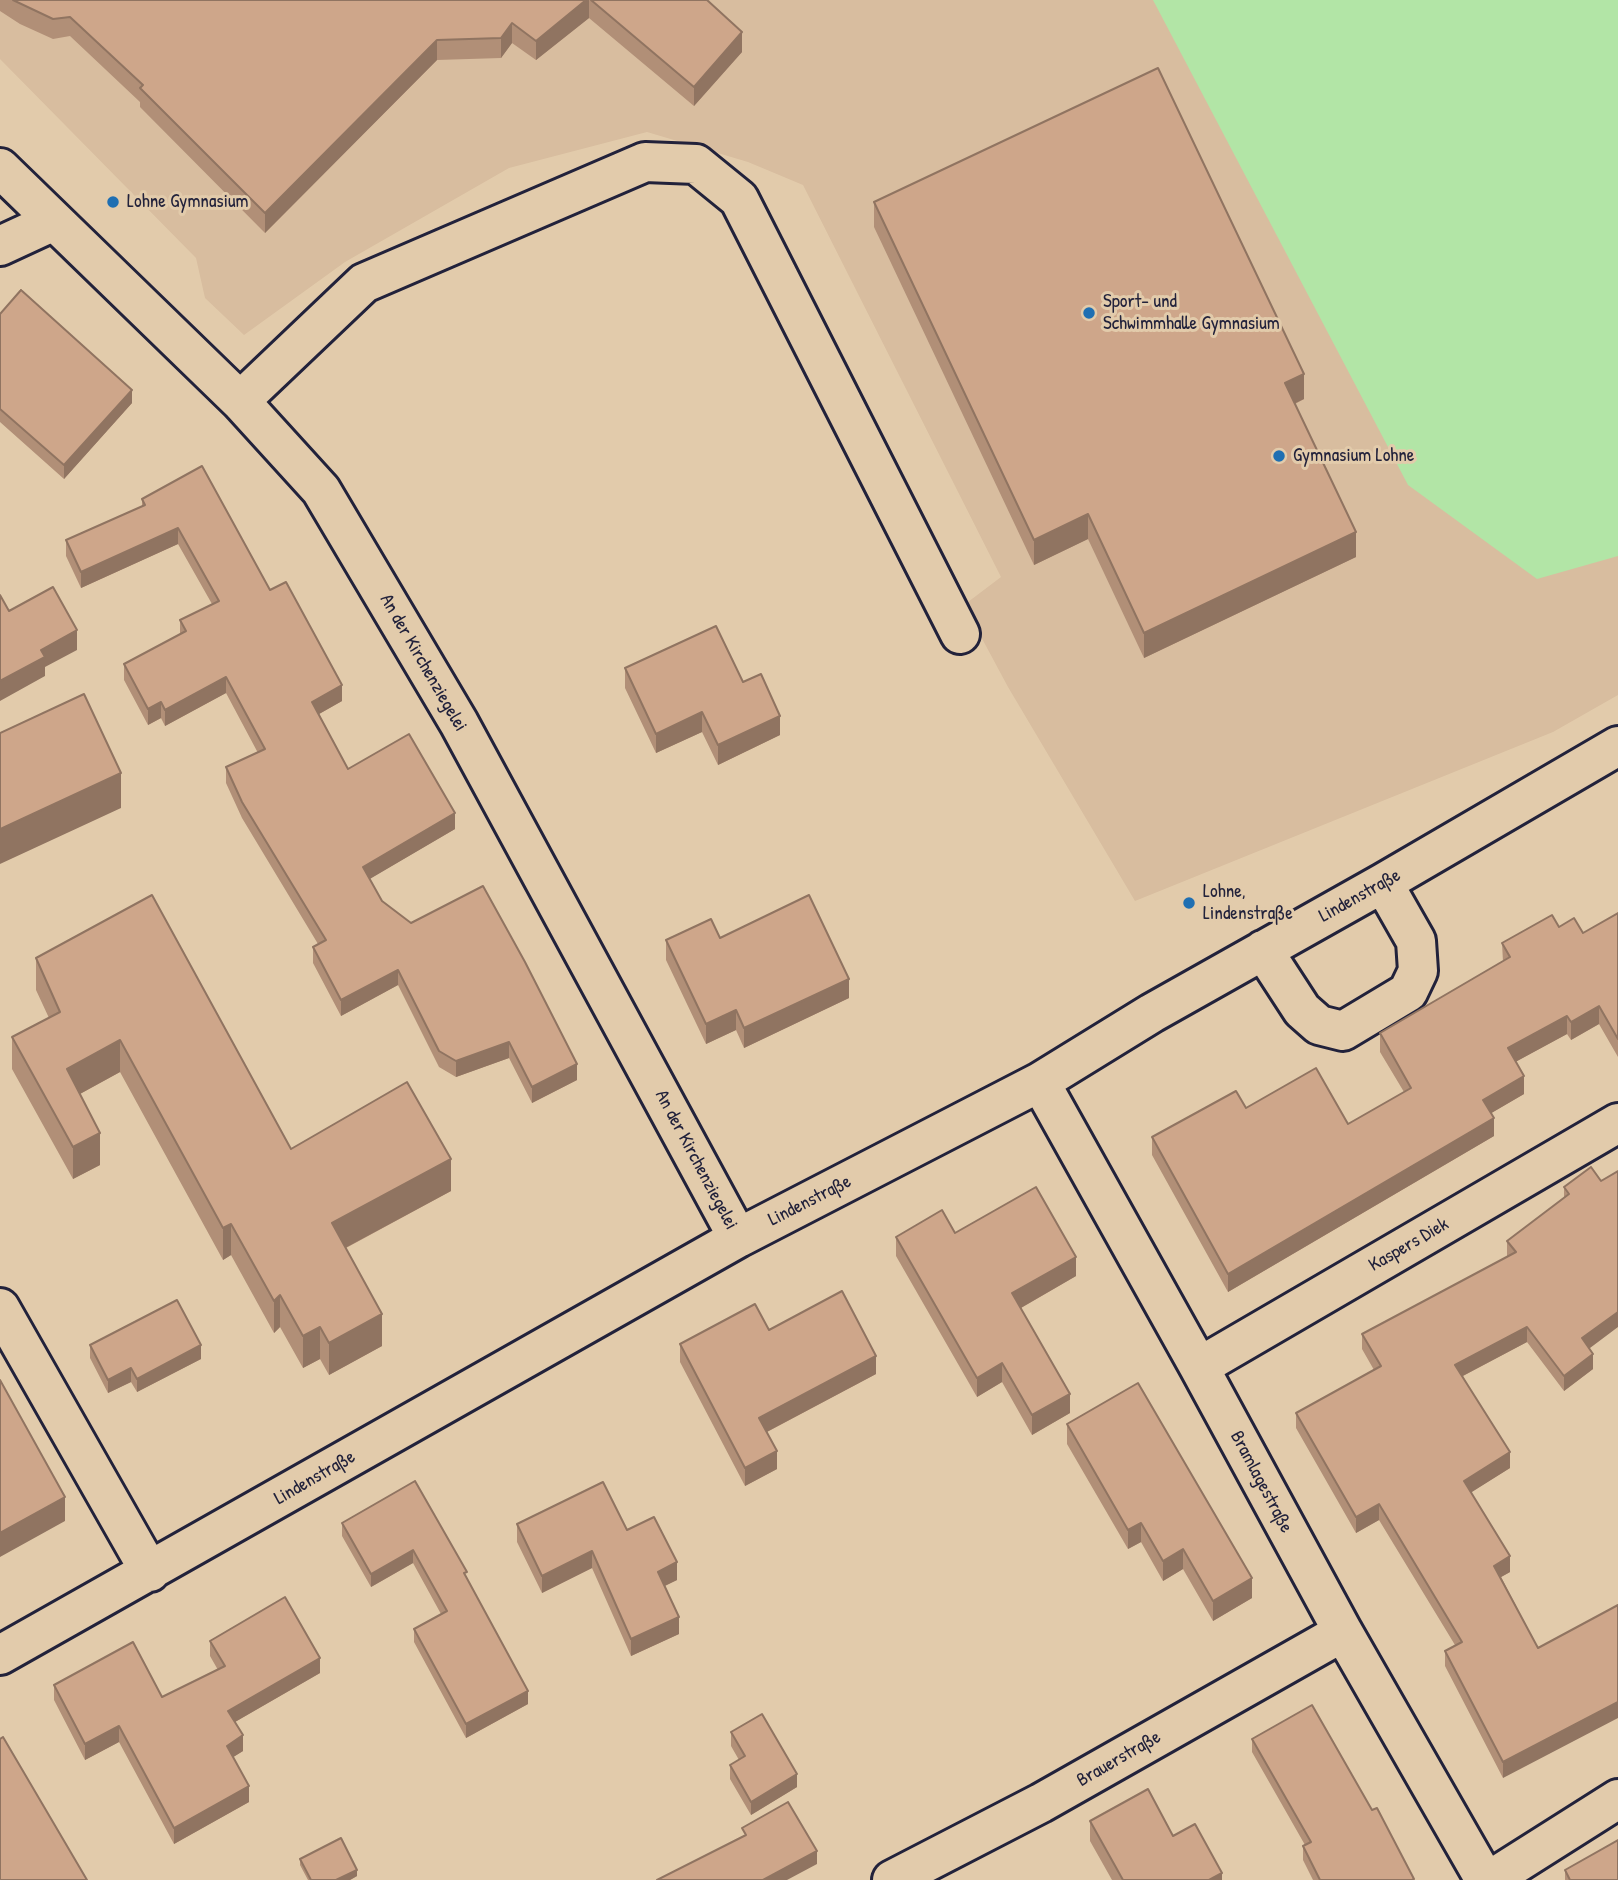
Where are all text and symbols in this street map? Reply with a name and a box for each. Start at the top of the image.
place label: Lohne Gymnasium [127,191,248,213]
marker: Lohne Gymnasium [105,194,121,210]
place label: Sport- und Schwimmhalle Gymnasium [1103,291,1280,335]
marker: Sport- und Schwimmhalle Gymnasium [1081,305,1097,321]
place label: Gymnasium Lohne [1293,445,1414,467]
marker: Gymnasium Lohne [1271,448,1287,464]
street label: An der Kirchenziegelei [374,590,472,736]
street label: Lindenstraße [1315,864,1405,928]
place label: Lohne, Lindenstraße [1203,881,1293,925]
marker: Lohne, Lindenstraße [1181,895,1197,911]
street label: An der Kirchenziegelei [650,1086,742,1234]
street label: Lindenstraße [765,1170,855,1232]
street label: Kaspers Diek [1365,1213,1453,1277]
street label: Bramlagestraße [1225,1427,1297,1537]
street label: Lindenstraße [270,1446,360,1510]
street label: Brauerstraße [1073,1726,1165,1792]

